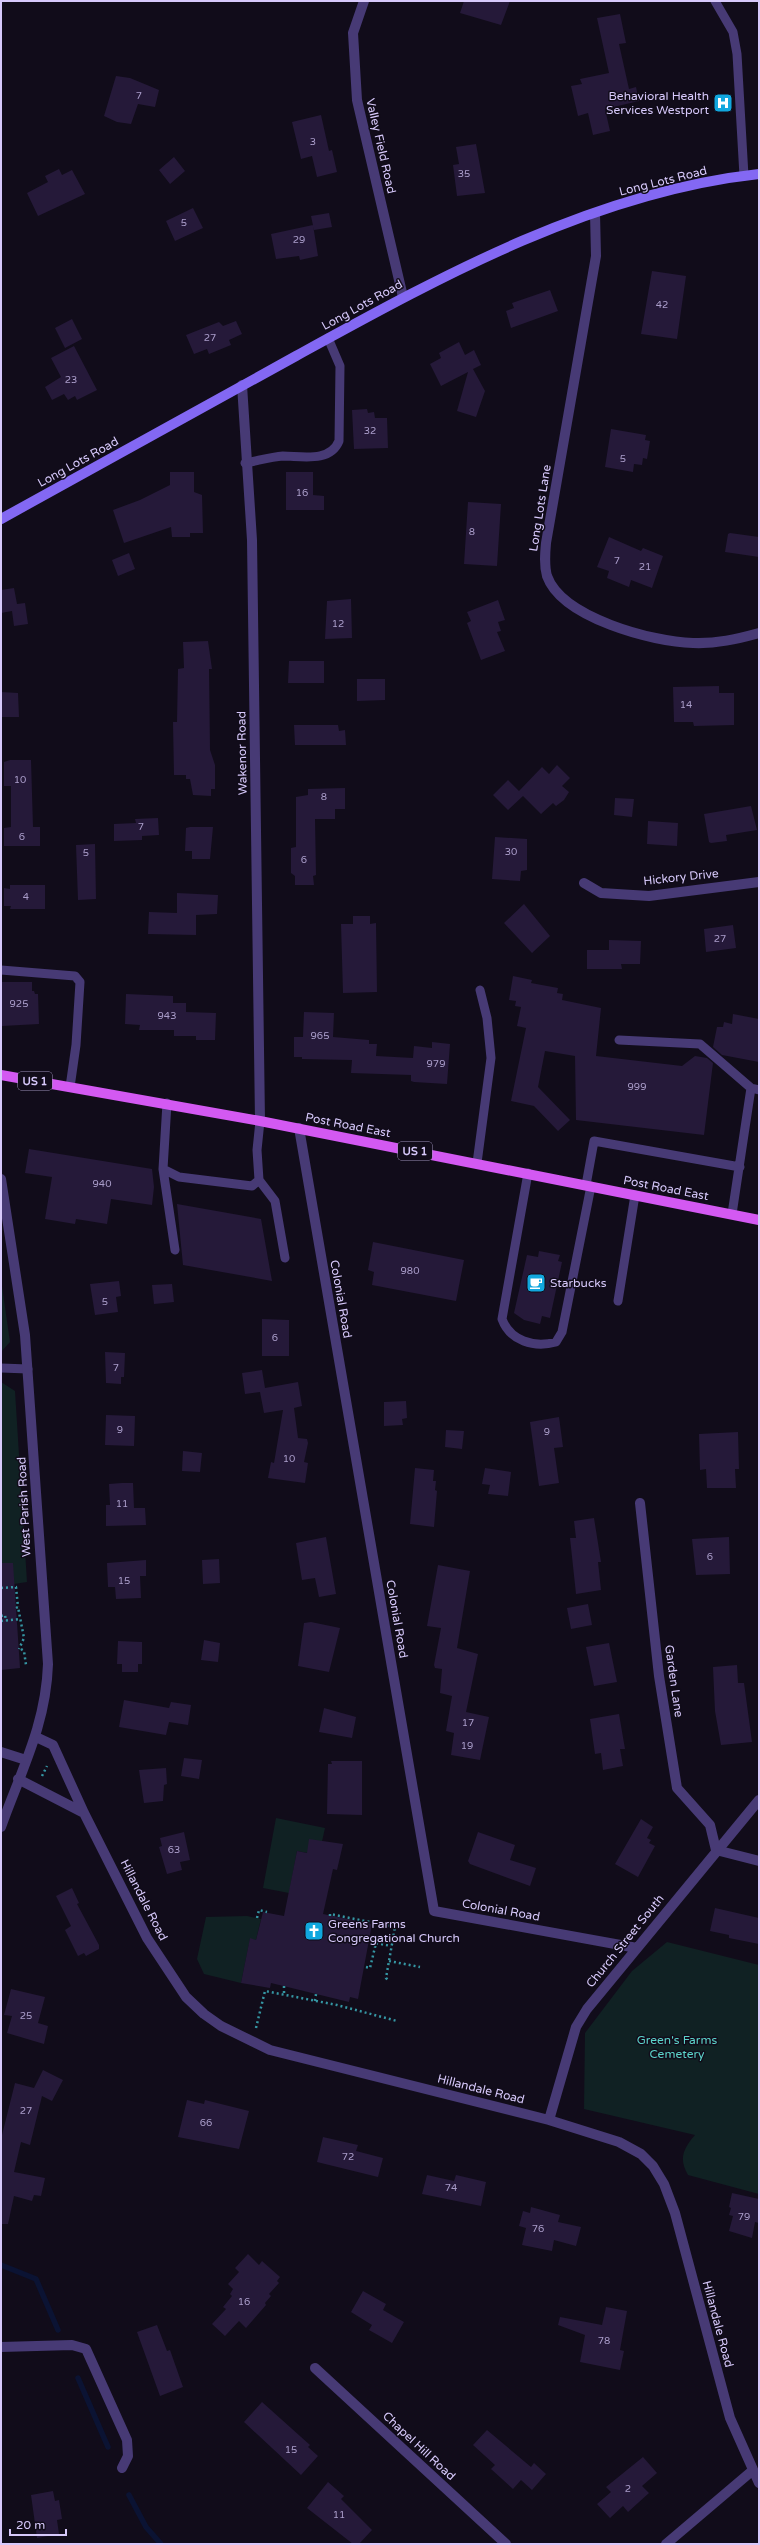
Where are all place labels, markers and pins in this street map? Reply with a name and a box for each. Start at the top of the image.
place label: Behavioral Health Services Westport [606,89,709,117]
hospital icon: Behavioral Health Services Westport [712,92,734,114]
cafe icon: Starbucks [525,1272,547,1294]
place label: Starbucks [550,1276,607,1290]
place label: Greens Farms Congregational Church [328,1917,460,1945]
church icon: Greens Farms Congregational Church [303,1920,325,1942]

